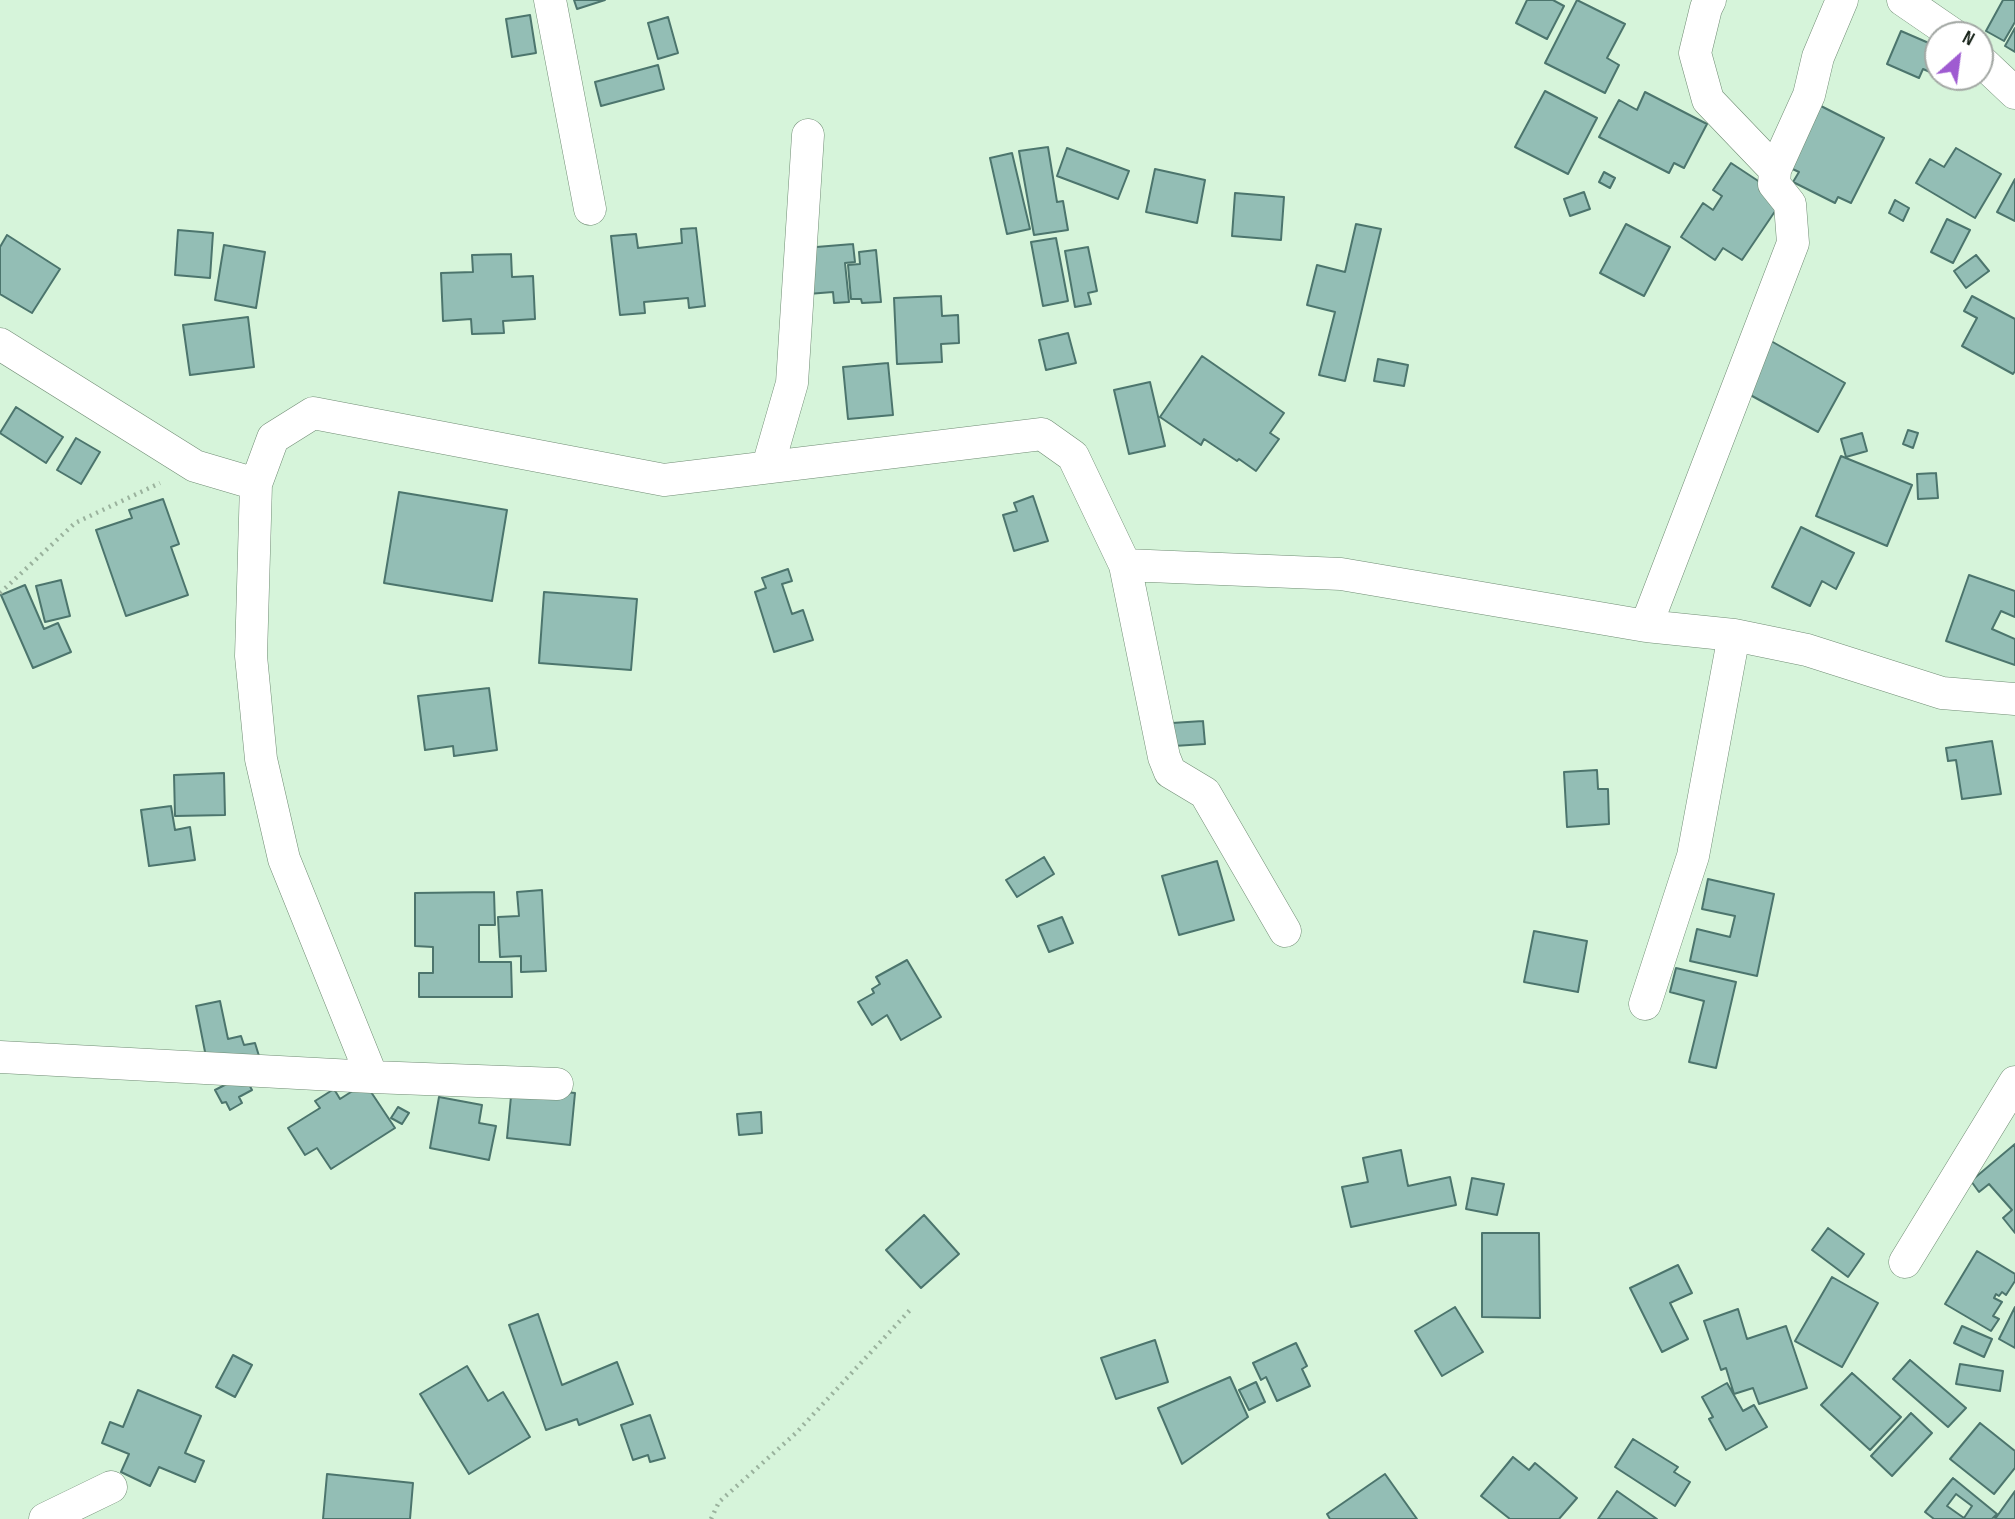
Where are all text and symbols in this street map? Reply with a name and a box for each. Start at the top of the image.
north arrow [1924,21,1994,91]
text: N [1958,26,1978,51]

